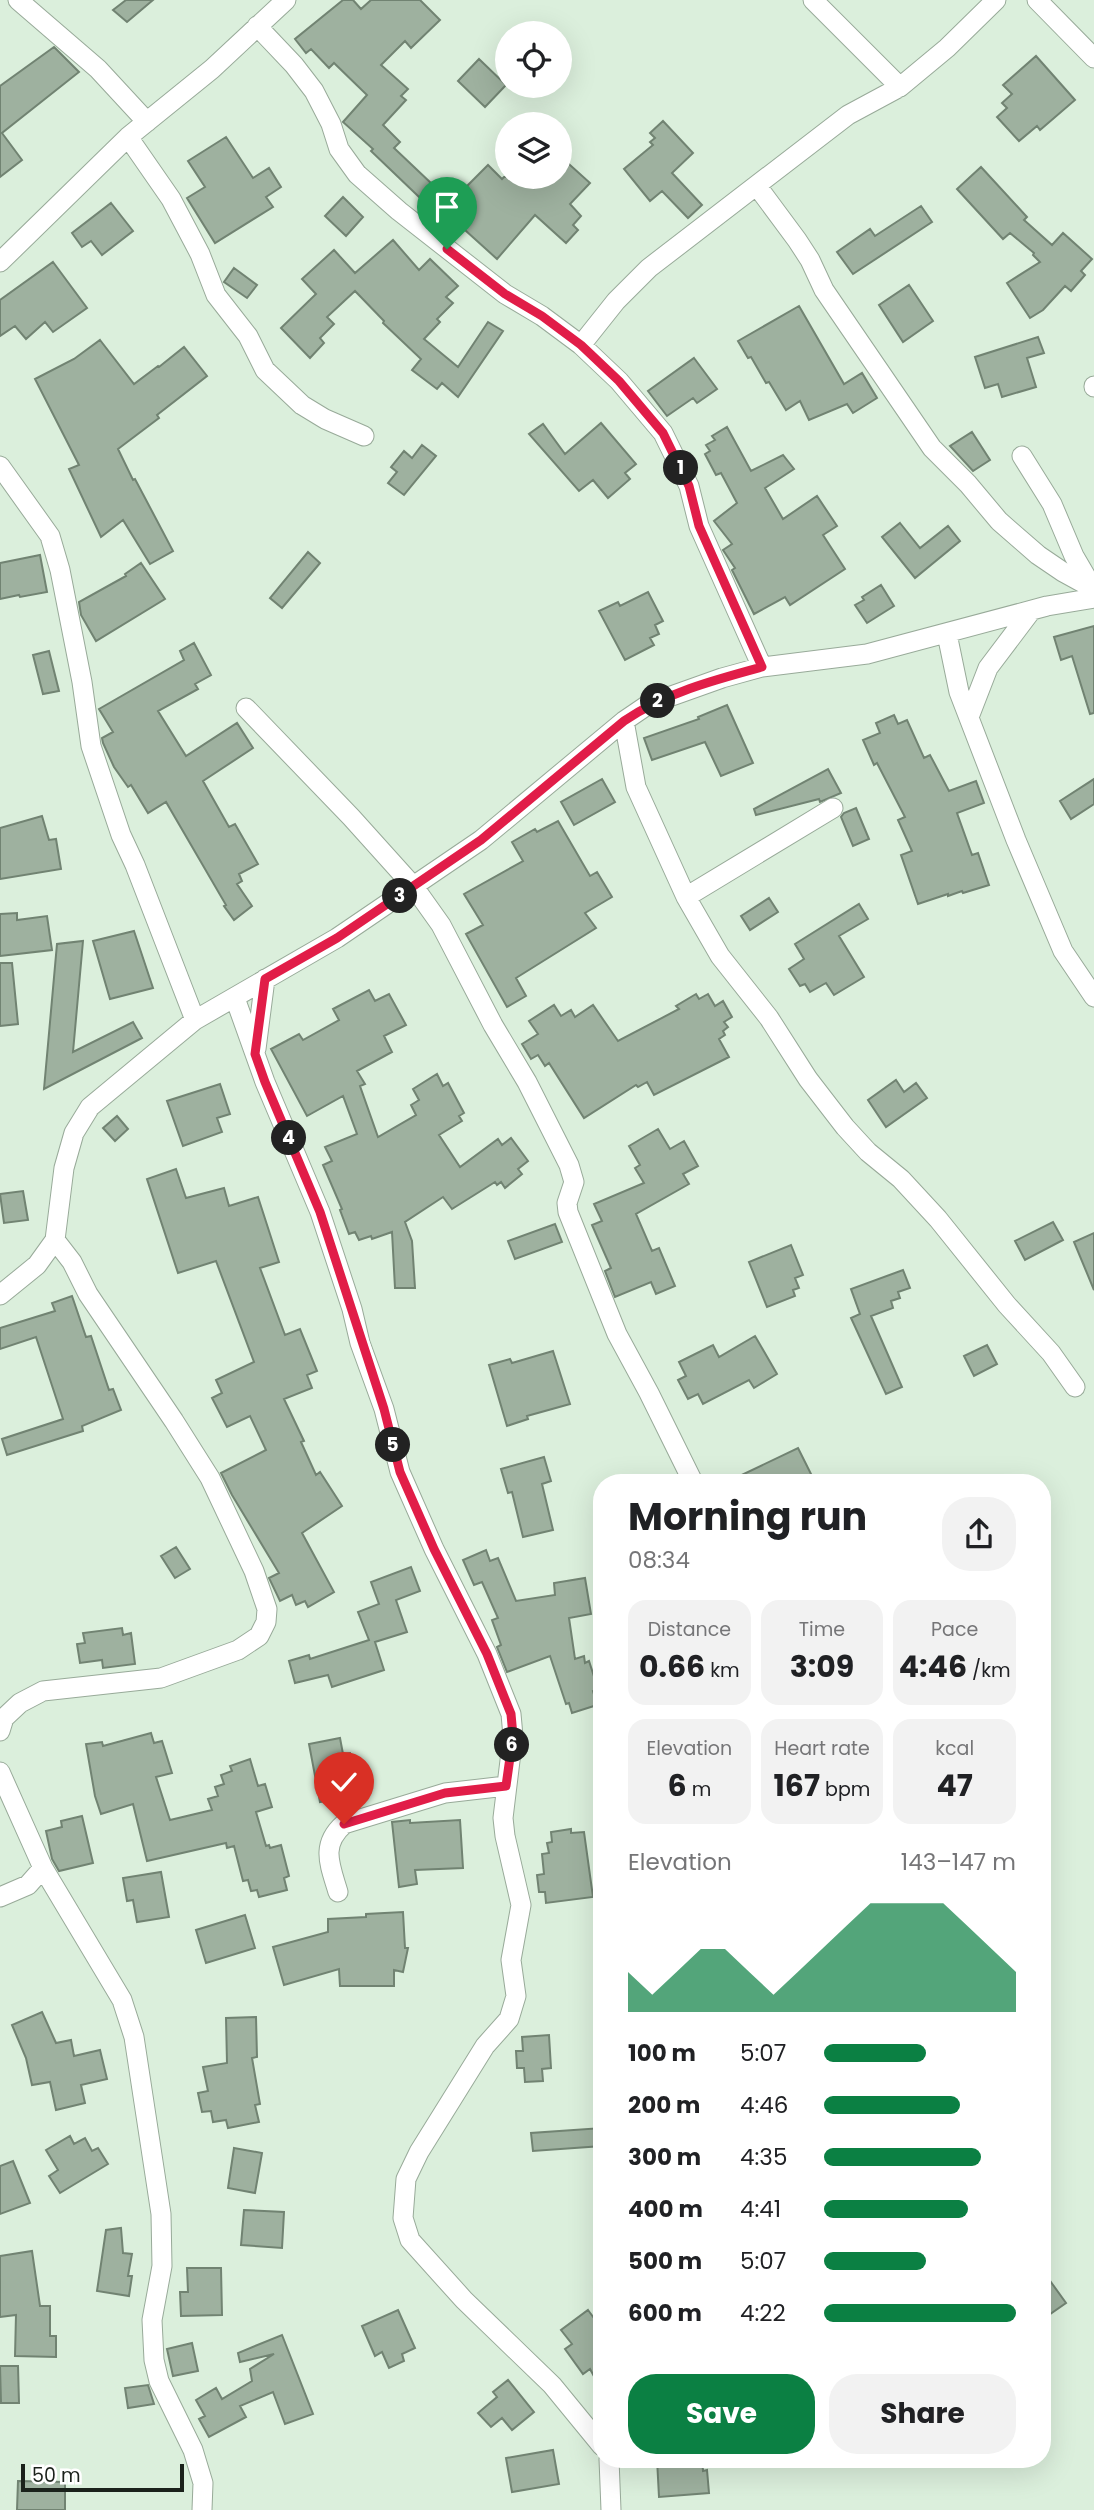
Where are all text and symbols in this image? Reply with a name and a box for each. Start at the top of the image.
map controls [495,21,572,189]
button: locate [495,21,572,98]
button: layers [495,112,572,189]
pin [417,177,477,249]
icon: arrive [428,188,466,226]
pin: 1 [664,450,698,486]
text: 1 [677,454,684,481]
pin: 2 [640,684,676,718]
text: 2 [652,687,663,714]
pin: 3 [382,878,418,914]
text: 3 [394,882,405,909]
pin: 4 [272,1120,306,1156]
text: 4 [282,1124,295,1151]
pin: 5 [376,1428,410,1462]
text: 5 [386,1431,399,1458]
text: Morning run [628,1490,867,1543]
button: share [942,1497,1016,1571]
text: 08:34 [628,1544,690,1576]
text: Distance [648,1616,731,1643]
text: Time [799,1616,845,1643]
text: Pace [931,1616,978,1643]
text: 0.66 [639,1645,705,1688]
text: 3:09 [790,1645,854,1688]
text: 4:46 [899,1645,967,1688]
text: km [705,1657,740,1684]
text: /km [967,1657,1011,1684]
pin: 6 [494,1728,530,1762]
text: 6 [505,1731,518,1758]
text: Elevation [647,1735,732,1762]
text: Heart rate [774,1735,870,1762]
text: kcal [935,1735,974,1762]
pin [314,1752,374,1824]
icon: check [325,1763,363,1801]
text: 6 [667,1764,687,1807]
text: 167 [774,1764,820,1807]
text: 47 [936,1764,973,1807]
text: m [687,1776,711,1803]
text: bpm [820,1776,870,1803]
text: Elevation [628,1846,732,1878]
text: 143–147 m [901,1846,1016,1878]
text: 100 m [628,2037,696,2069]
text: 5:07 [740,2037,786,2069]
text: 200 m [628,2089,700,2121]
text: 4:46 [740,2089,788,2121]
text: 300 m [628,2141,701,2173]
text: 4:35 [740,2141,787,2173]
text: 400 m [628,2193,703,2225]
text: 4:41 [740,2193,781,2225]
text: 500 m [628,2245,702,2277]
text: 5:07 [740,2245,786,2277]
text: 600 m [628,2297,702,2329]
text: 4:22 [740,2297,786,2329]
button: Save [628,2374,815,2454]
button: Share [829,2374,1016,2454]
scale bar [21,2461,184,2493]
text: 50 m [32,2462,81,2489]

